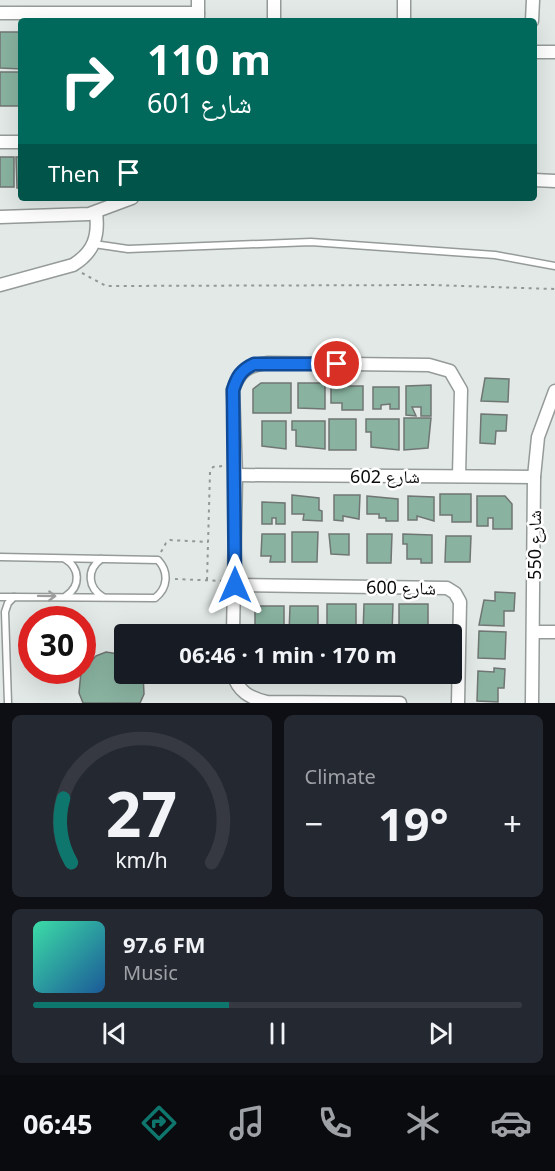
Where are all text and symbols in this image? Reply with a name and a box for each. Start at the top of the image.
text: 110 m [147,30,271,87]
icon: right [48,42,126,120]
text: شارع 601 [147,84,252,121]
icon: arrive [112,156,145,189]
text: Then [48,158,100,188]
pin [311,338,362,389]
icon: arrive [320,347,353,380]
street label: شارع 602 [350,464,420,488]
street label: شارع 550 [522,510,546,580]
position arrow [203,553,267,617]
street label: شارع 600 [366,574,436,600]
one-way arrow [37,590,57,602]
speed limit sign: 30 [18,606,96,684]
text: 06:46 · 1 min · 170 m [179,639,397,669]
text: Climate [305,763,376,790]
text: 27 [106,770,177,855]
text: 19° [378,793,449,854]
text: − [305,801,323,846]
text: + [503,801,522,846]
text: km/h [115,845,168,874]
text: 97.6 FM [123,929,205,959]
text: Music [123,959,178,986]
icon: previous [98,1017,131,1050]
icon: pause [261,1017,294,1050]
icon: next [424,1017,457,1050]
icon: directions [138,1102,180,1144]
icon: music [226,1102,268,1144]
icon: phone [314,1102,356,1144]
icon: climate [402,1102,444,1144]
icon: car [490,1102,532,1144]
text: 06:45 [23,1105,92,1142]

